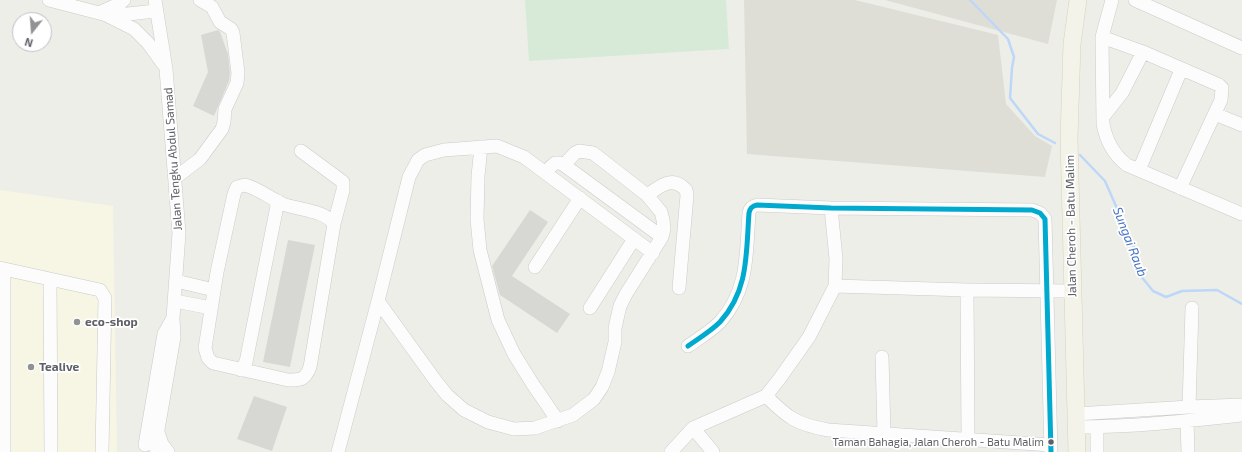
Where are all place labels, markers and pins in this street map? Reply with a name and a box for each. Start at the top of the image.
place label: eco-shop [85,315,138,329]
marker: eco-shop [72,317,82,327]
place label: Tealive [39,360,79,374]
marker: Tealive [26,362,36,372]
place label: Taman Bahagia, Jalan Cheroh - Batu Malim [833,435,1044,449]
marker: Taman Bahagia, Jalan Cheroh - Batu Malim [1046,437,1056,447]

